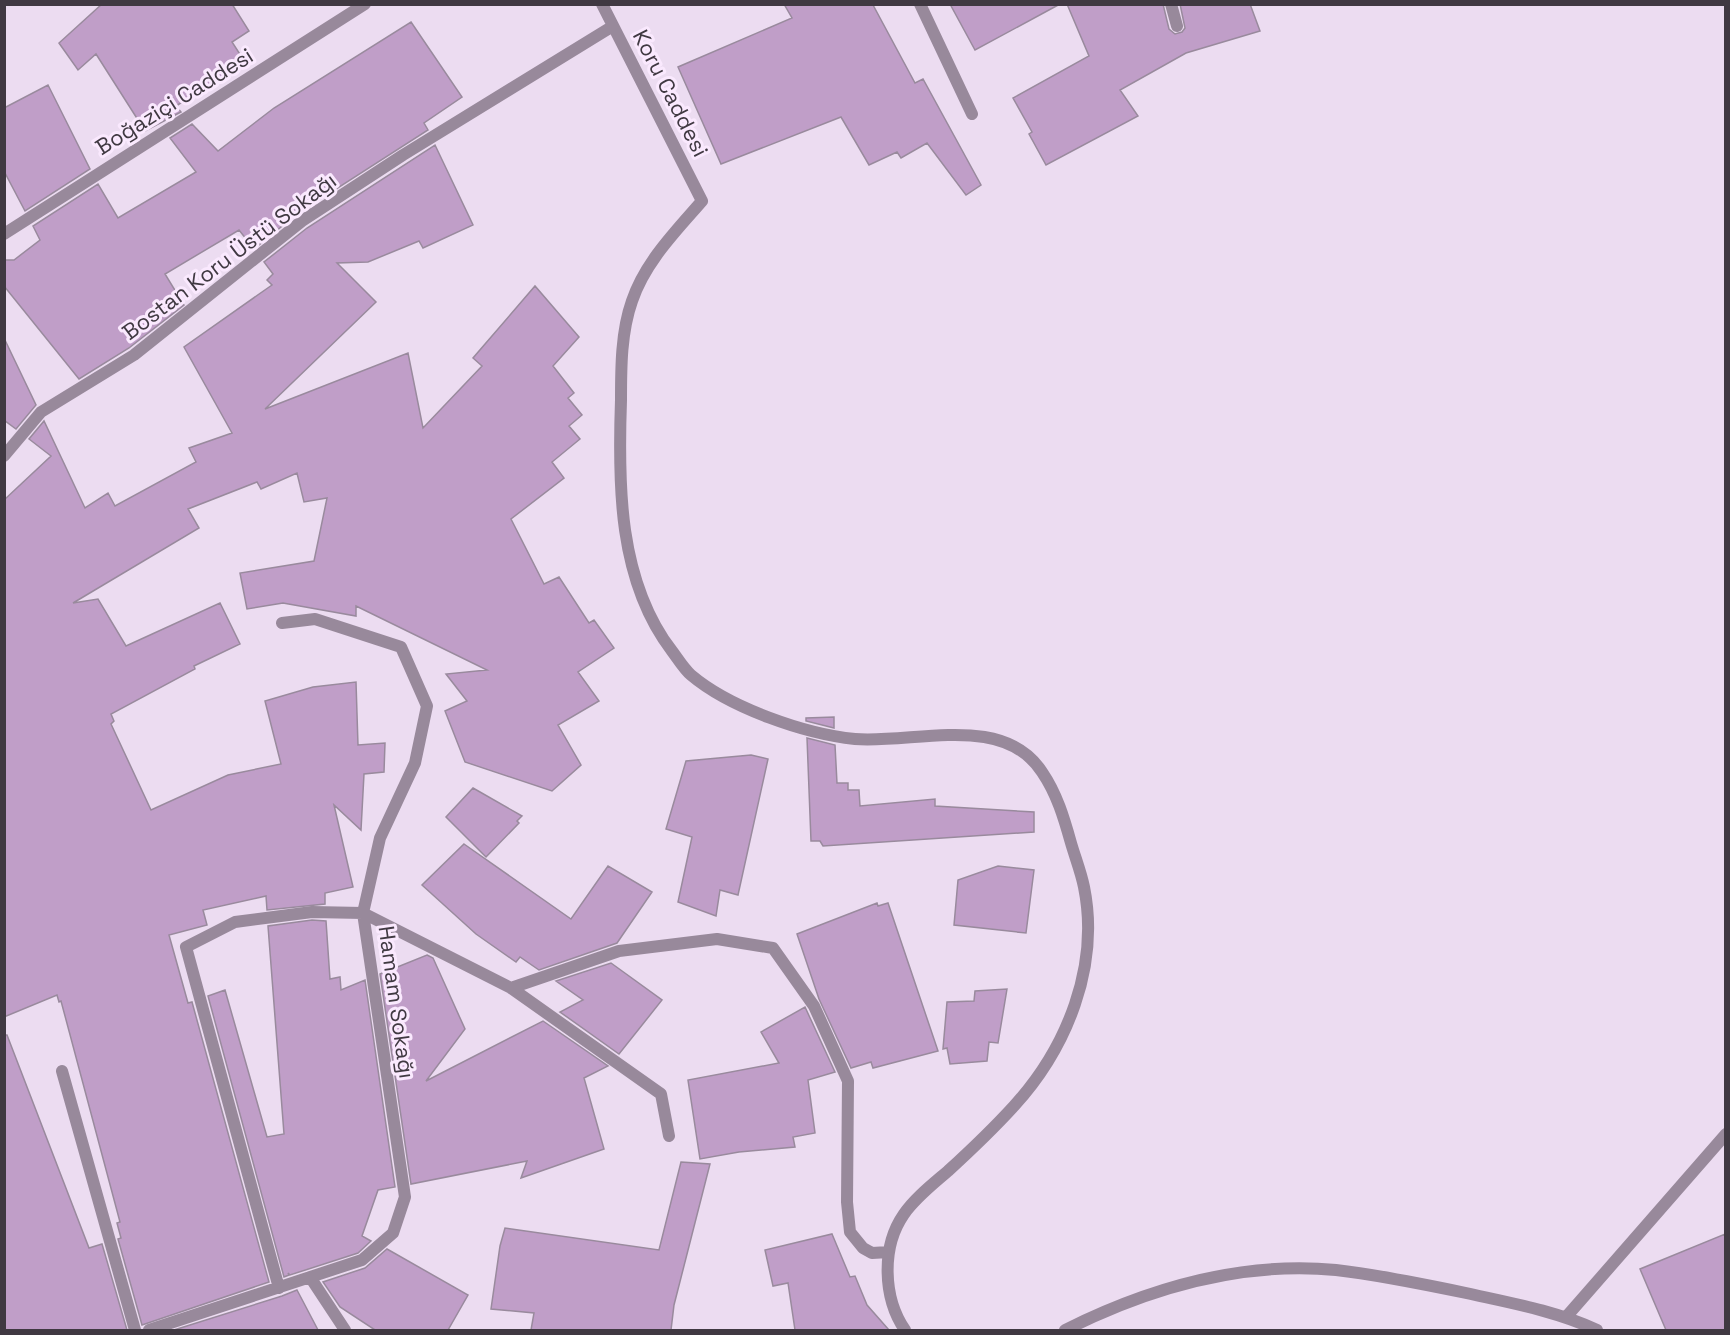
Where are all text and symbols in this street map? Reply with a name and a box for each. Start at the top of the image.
street label: Koru Caddesi [627,25,715,161]
street label: Boğaziçi Caddesi [90,41,258,161]
street label: Bostan Koru Üstü Sokağı [116,166,342,346]
street label: Hamam Sokağı [372,924,422,1080]

